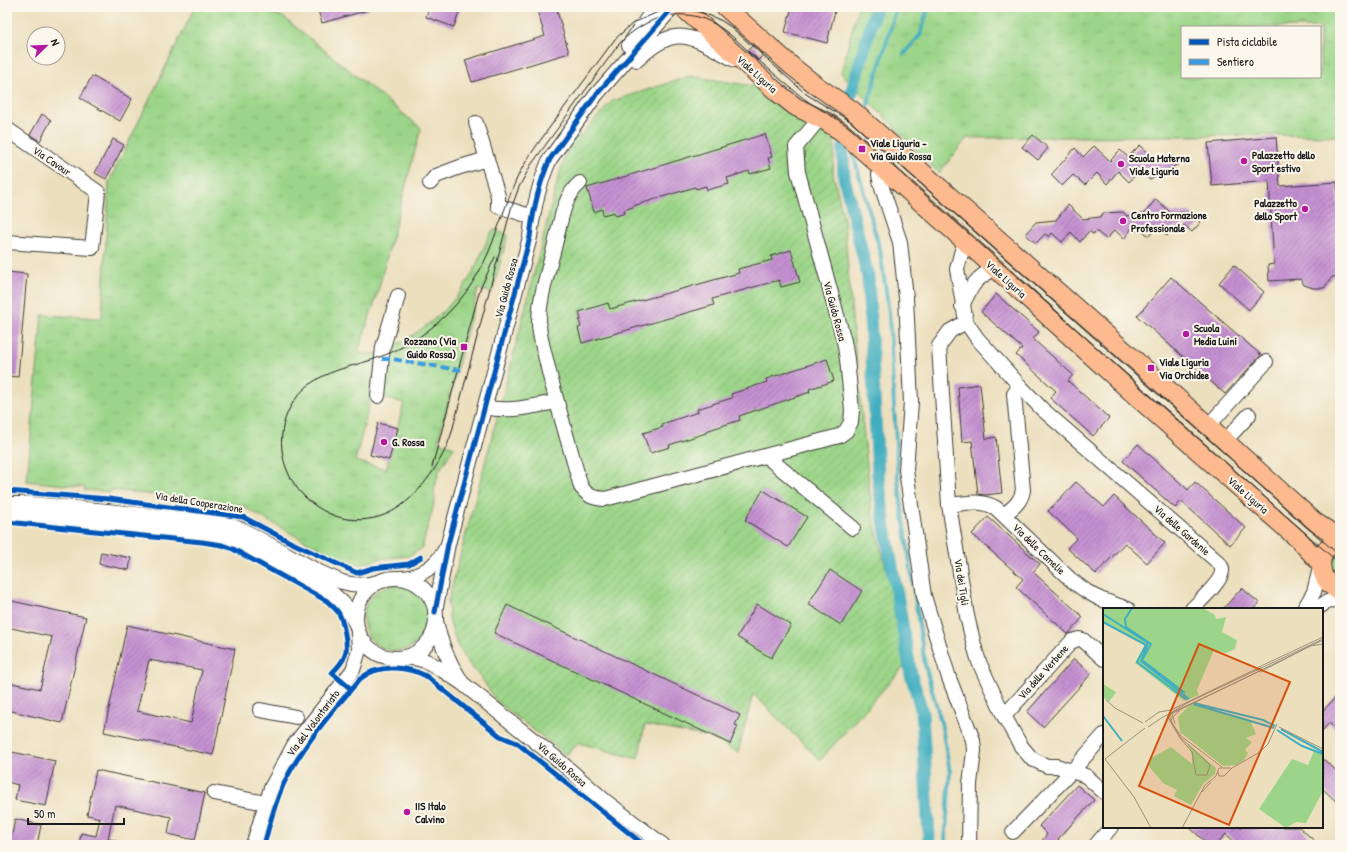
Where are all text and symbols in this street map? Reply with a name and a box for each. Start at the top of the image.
north arrow [26,26,66,66]
legend [1181,26,1321,78]
text: Pista ciclabile [1217,33,1277,50]
text: N [48,37,63,48]
street label: Viale Liguria [734,52,781,96]
text: Sentiero [1217,53,1254,70]
place label: Viale Liguria - Via Guido Rossa [870,136,932,163]
street label: Via Cavour [30,143,74,179]
marker: Viale Liguria - Via Guido Rossa [857,144,867,154]
place label: Palazzetto dello Sport estivo [1252,148,1316,176]
place label: Scuola Materna Viale Liguria [1129,151,1190,179]
marker: Palazzetto dello Sport estivo [1239,156,1249,166]
marker: Scuola Materna Viale Liguria [1116,159,1126,169]
place label: Palazzetto dello Sport [1254,196,1298,224]
marker: Palazzetto dello Sport [1300,204,1310,214]
place label: Centro Formazione Professionale [1131,208,1208,235]
marker: Centro Formazione Professionale [1118,216,1128,226]
street label: Via Guido Rossa [491,256,521,319]
street label: Viale Liguria [983,257,1030,301]
street label: Via Guido Rossa [820,280,850,343]
place label: Scuola Media Luini [1194,321,1237,348]
marker: Scuola Media Luini [1181,329,1191,339]
place label: Rozzano (Via Guido Rossa) [404,334,457,361]
marker: Rozzano (Via Guido Rossa) [459,342,469,352]
place label: Viale Liguria Via Orchidee [1159,355,1210,382]
marker: Viale Liguria Via Orchidee [1146,363,1156,373]
place label: G. Rossa [392,435,425,449]
marker: G. Rossa [379,437,389,447]
street label: Viale Liguria [1225,473,1272,517]
street label: Via della Cooperazione [154,488,245,516]
street label: Via delle Gardenie [1151,502,1214,559]
street label: Via delle Camelie [1010,520,1069,578]
street label: Via dei Tigli [951,558,973,606]
inset map [1103,608,1323,828]
street label: Via delle Verbene [1015,641,1072,702]
street label: Via del Volontariato [283,686,343,759]
street label: Via Guido Rossa [534,739,590,790]
place label: IIS Italo Calvino [415,799,446,826]
scale bar [28,800,124,826]
text: 50 m [34,805,55,822]
marker: IIS Italo Calvino [402,807,412,817]

